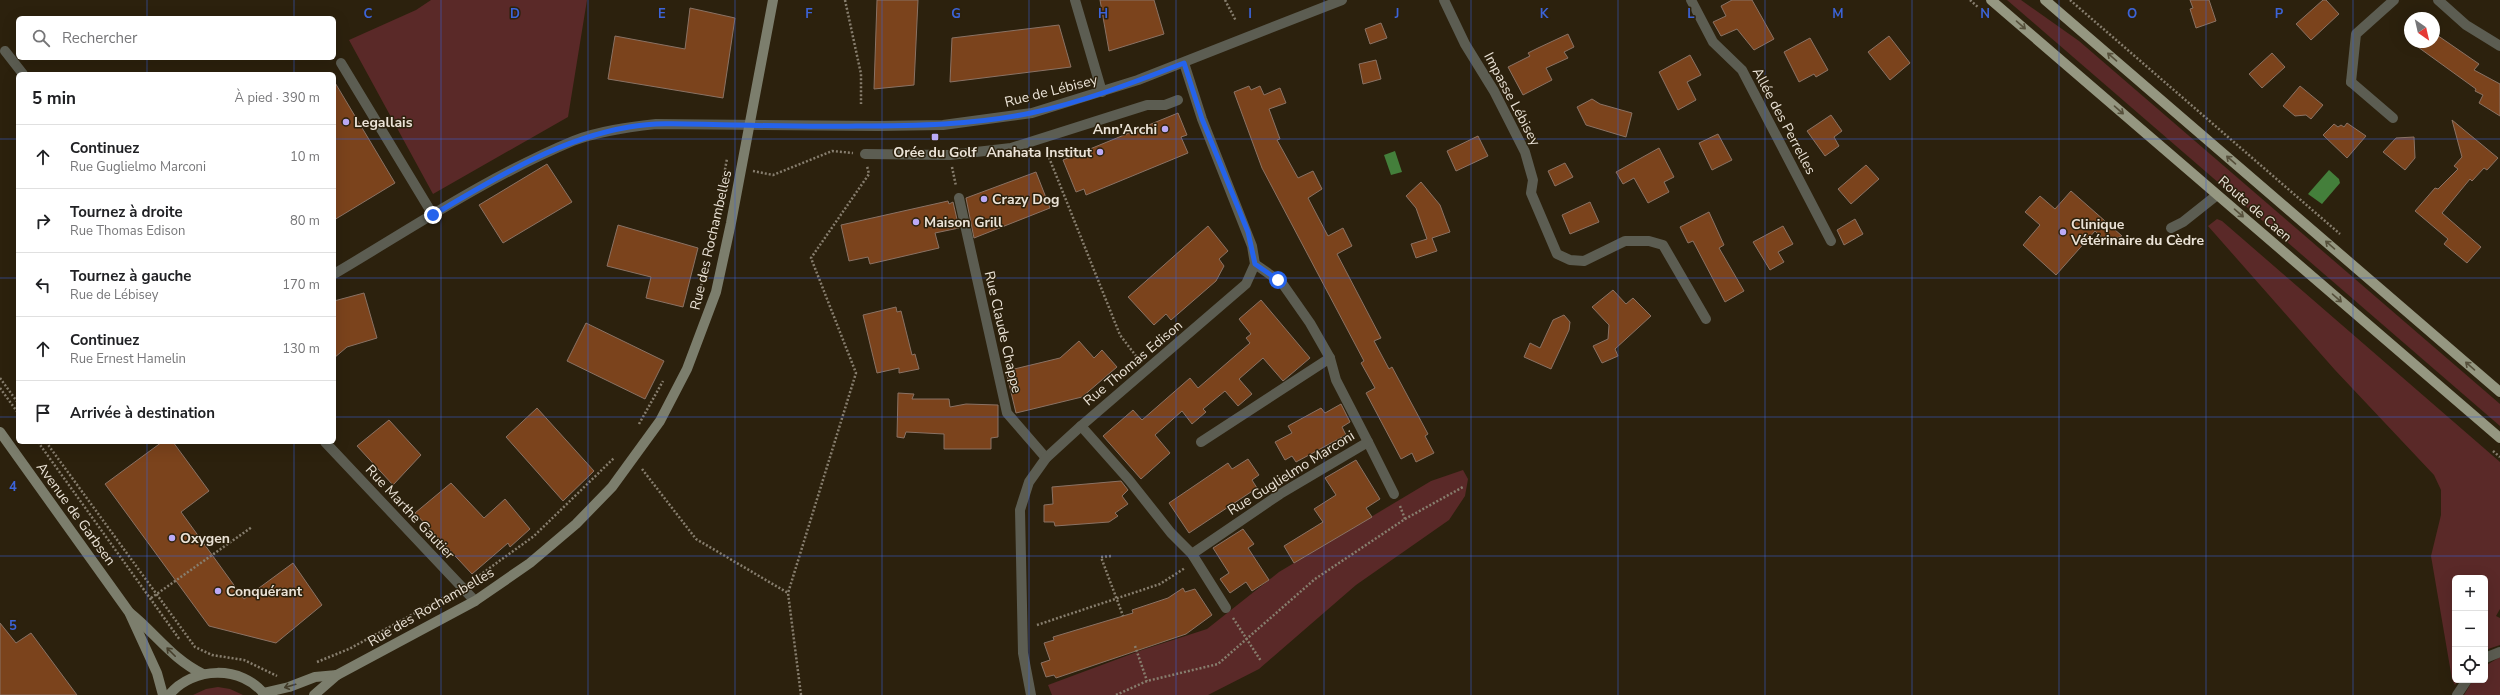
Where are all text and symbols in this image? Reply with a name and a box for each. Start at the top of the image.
text: C [364,5,373,23]
text: D [510,5,520,23]
text: E [658,5,666,23]
text: F [805,5,813,23]
text: G [951,5,961,23]
text: H [1098,5,1108,23]
text: I [1248,5,1252,23]
text: J [1394,5,1399,23]
text: K [1540,5,1549,23]
text: L [1687,5,1695,23]
text: M [1832,5,1844,23]
text: N [1980,5,1990,23]
text: O [2127,5,2137,23]
text: P [2275,5,2284,23]
north arrow [2404,12,2440,48]
search box [16,16,336,60]
one-way arrow [2016,21,2026,30]
icon: search [30,27,52,49]
text: Rechercher [62,28,137,48]
street label: Impasse Lébisey [1479,49,1545,150]
one-way arrow [2106,52,2117,61]
street label: Allée des Perrelles [1748,64,1820,178]
street label: Rue de Lébisey [1003,70,1100,112]
text: 5 min [32,87,76,110]
text: À pied · 390 m [235,89,320,107]
one-way arrow [2114,106,2125,115]
place label: Legallais [354,113,413,132]
marker: Legallais [341,117,351,127]
place label: Ann'Archi [1093,120,1157,139]
marker: Ann'Archi [1160,124,1170,134]
marker: Orée du Golf [930,132,940,142]
text: Continuez [70,138,139,158]
place label: Orée du Golf [893,143,978,162]
place label: Anahata Institut [986,143,1093,162]
icon: ahead [32,146,54,168]
marker: Anahata Institut [1095,147,1105,157]
text: 10 m [290,148,320,166]
one-way arrow [2226,155,2237,164]
text: Rue Guglielmo Marconi [70,158,206,176]
street label: Rue des Rochambelles [686,168,736,312]
street label: Route de Caen [2214,172,2296,246]
place label: Crazy Dog [992,190,1059,209]
marker: Crazy Dog [979,194,989,204]
text: Tournez à droite [70,202,183,222]
route end [424,206,442,224]
one-way arrow [2234,209,2244,218]
icon: right [32,210,54,232]
text: 80 m [290,212,320,230]
place label: Maison Grill [924,213,1003,232]
place label: Clinique Vétérinaire du Cèdre [2070,215,2204,250]
marker: Maison Grill [911,217,921,227]
text: Rue Thomas Edison [70,222,185,240]
marker: Clinique Vétérinaire du Cèdre [2058,227,2068,237]
one-way arrow [2324,240,2335,249]
text: Tournez à gauche [70,266,192,286]
street label: Rue Claude Chappe [980,269,1026,395]
route start [1269,271,1287,289]
icon: left [32,274,54,296]
text: 170 m [282,276,320,294]
text: Rue de Lébisey [70,286,158,304]
one-way arrow [2332,294,2343,303]
street label: Rue Thomas Edison [1079,316,1187,410]
text: Continuez [70,330,139,350]
icon: ahead [32,338,54,360]
text: 130 m [282,340,320,358]
text: Rue Ernest Hamelin [70,350,186,368]
one-way arrow [2465,362,2476,371]
icon: arrive [32,402,54,424]
text: Arrivée à destination [70,403,215,423]
street label: Rue Guglielmo Marconi [1224,426,1358,520]
street label: Avenue de Garbsen [32,459,120,569]
street label: Rue Marthe Gautier [361,461,459,563]
text: 4 [9,478,17,496]
place label: Oxygen [180,529,230,548]
marker: Oxygen [167,533,177,543]
street label: Rue des Rochambelles [364,563,498,651]
map controls [2452,575,2488,683]
button: + [2452,575,2488,611]
place label: Conquérant [226,582,303,601]
marker: Conquérant [213,586,223,596]
button: − [2452,611,2488,647]
text: 5 [9,617,17,635]
button: locate [2452,647,2488,683]
one-way arrow [166,648,176,657]
one-way arrow [283,683,296,690]

